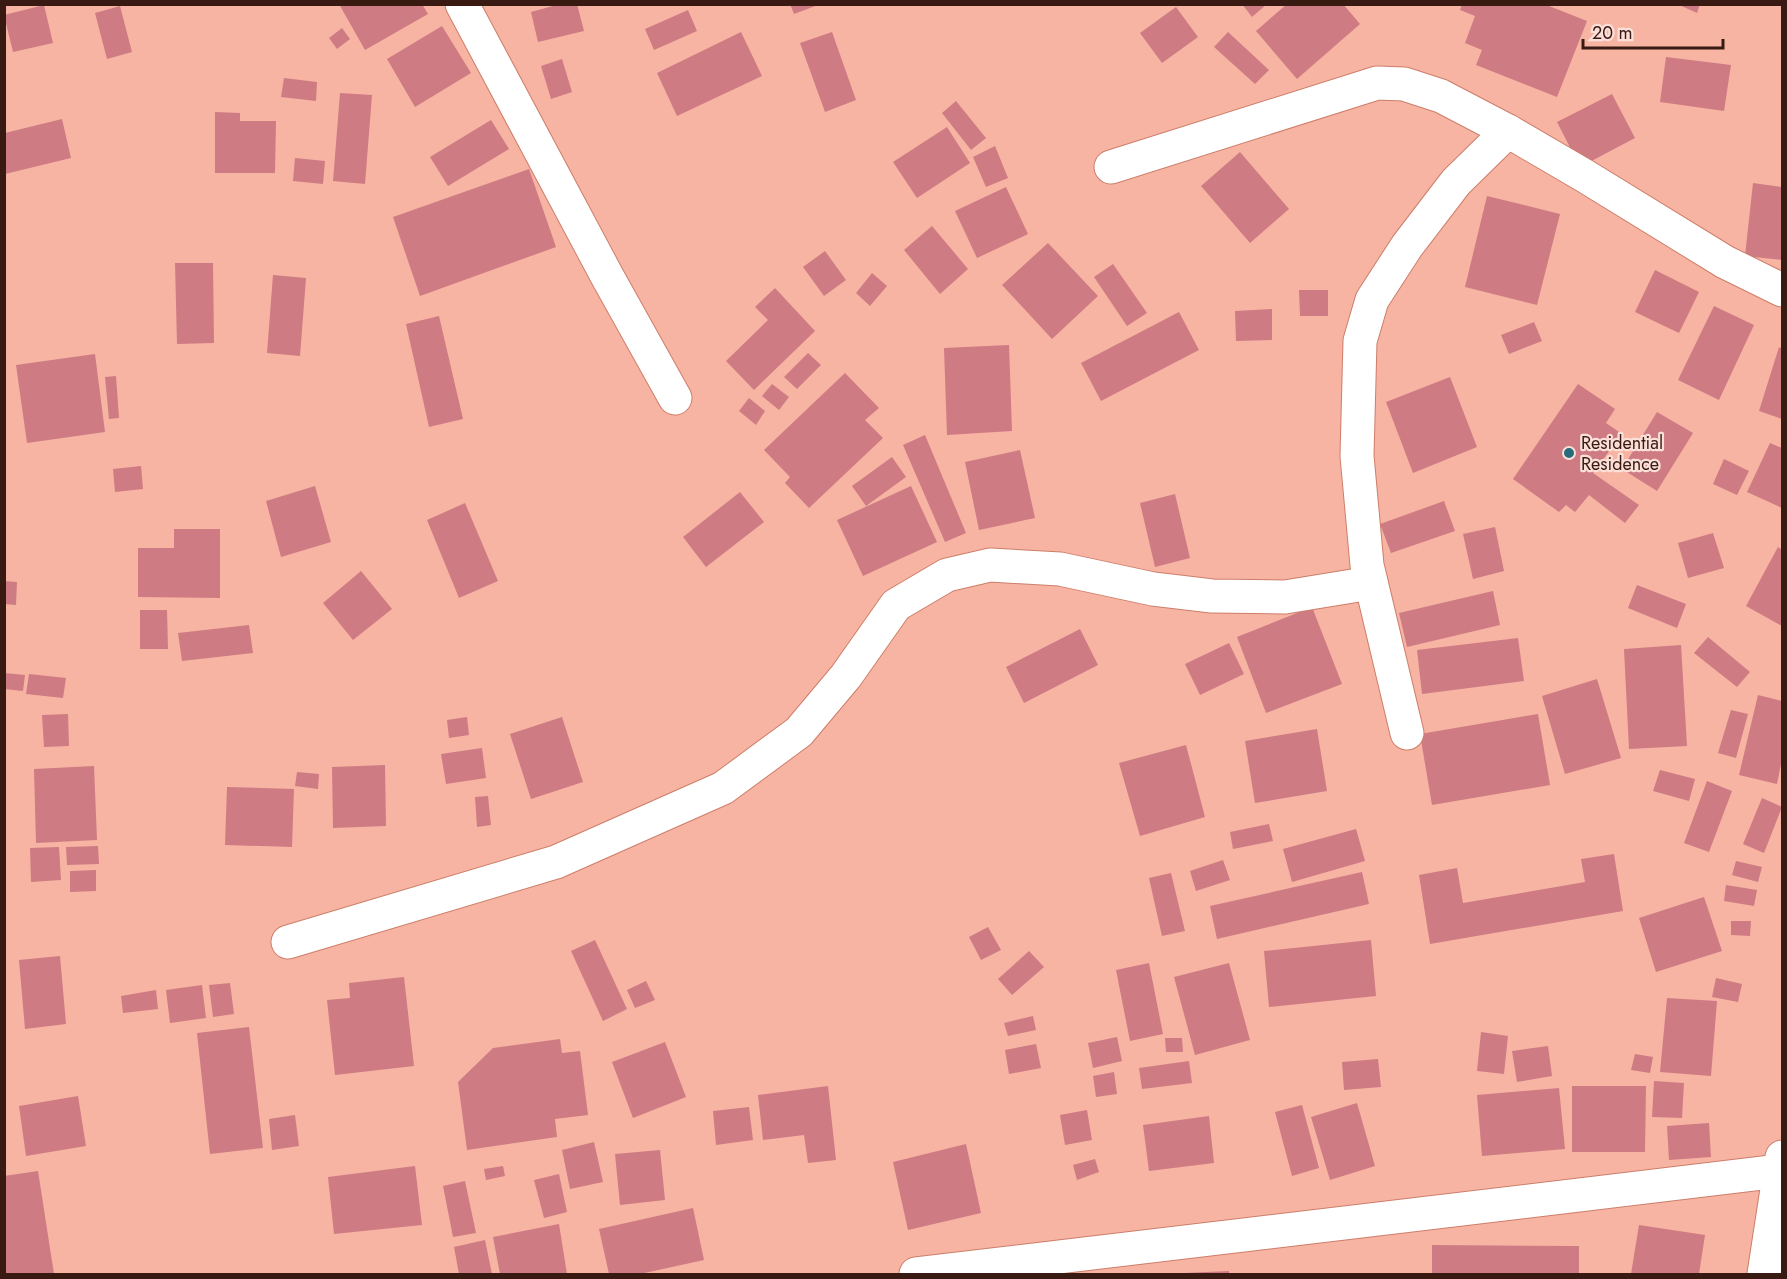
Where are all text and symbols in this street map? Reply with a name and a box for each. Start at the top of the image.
scale bar [1583,12,1722,50]
text: 20 m [1592,20,1632,46]
place label: Residential Residence [1581,430,1663,477]
marker: Residential Residence [1562,446,1576,460]

